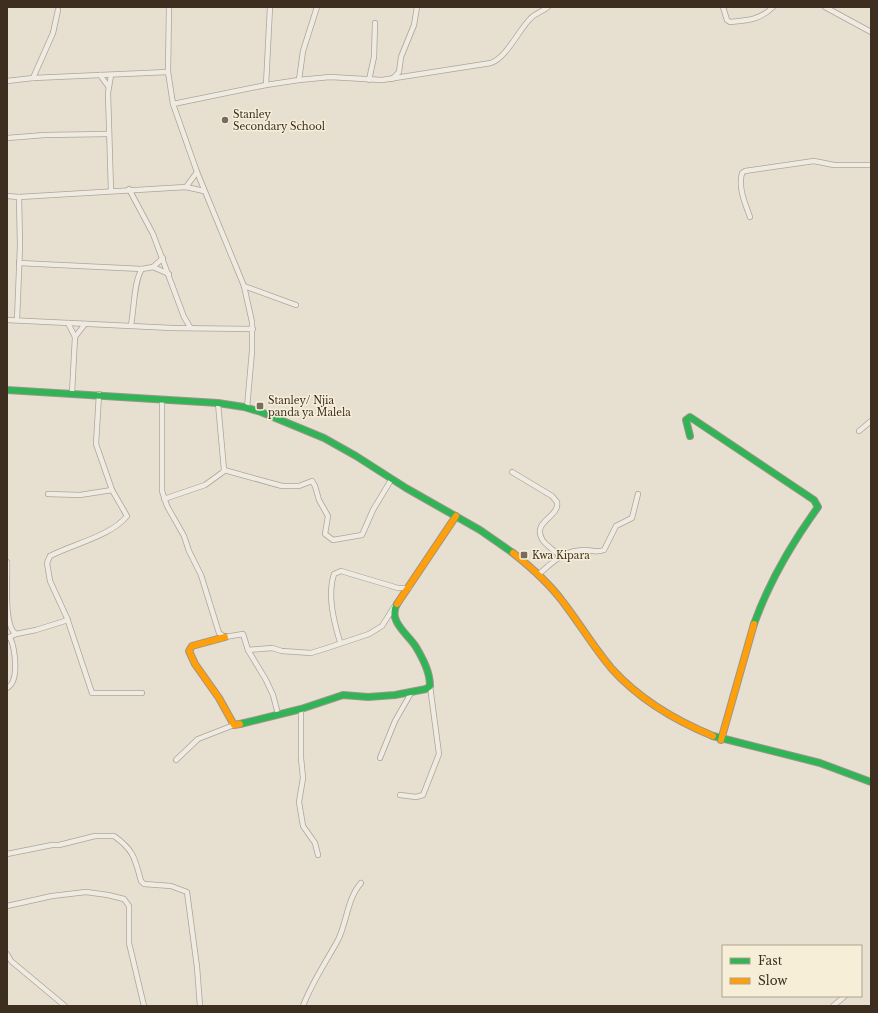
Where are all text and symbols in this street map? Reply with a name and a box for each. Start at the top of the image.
place label: Stanley Secondary School [233,108,325,133]
marker: Stanley Secondary School [220,115,230,125]
place label: Stanley/ Njia panda ya Malela [268,394,351,419]
marker: Stanley/ Njia panda ya Malela [255,401,265,411]
place label: Kwa Kipara [532,549,590,562]
marker: Kwa Kipara [519,550,529,560]
legend [722,945,862,997]
text: Fast [758,953,783,968]
text: Slow [758,973,788,988]

